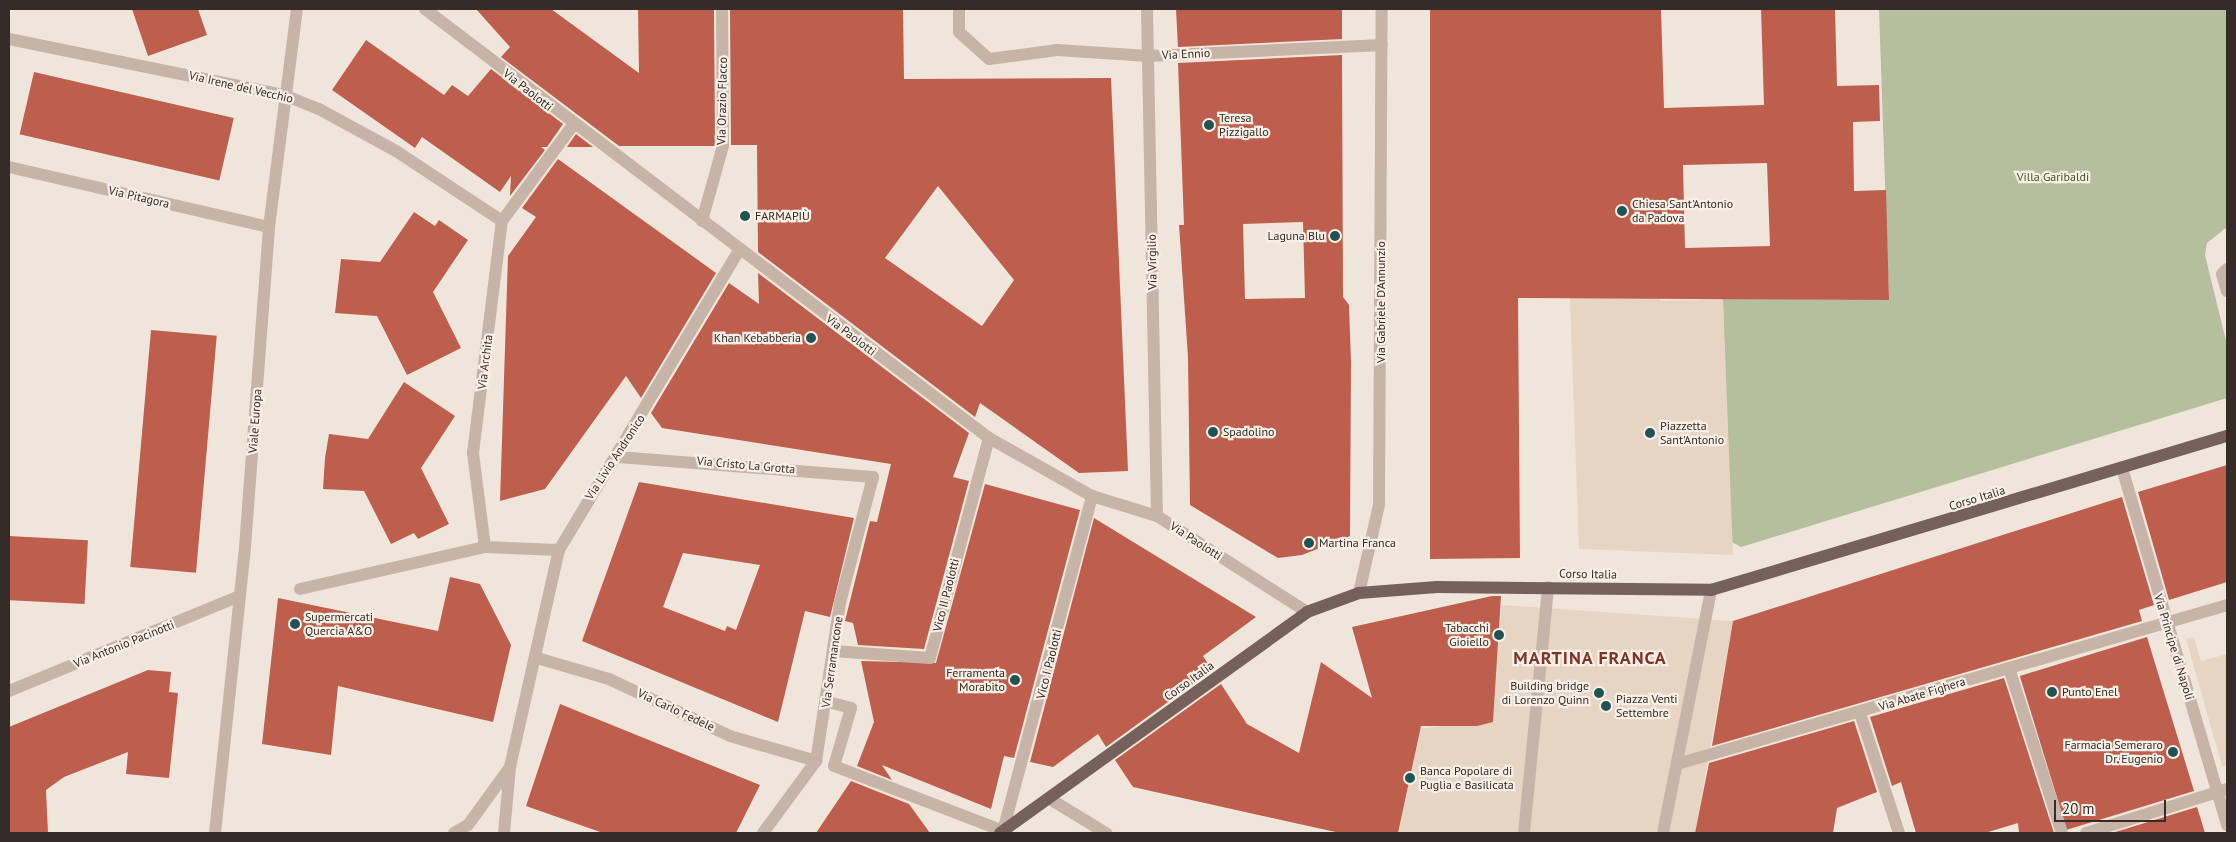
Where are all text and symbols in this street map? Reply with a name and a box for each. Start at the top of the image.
street label: Via Ennio [1161,46,1211,62]
street label: Via Orazio Flacco [714,57,730,145]
street label: Via Paolotti [500,66,556,114]
street label: Via Irene del Vecchio [187,68,295,106]
place label: Teresa Pizzigallo [1219,111,1269,139]
marker: Teresa Pizzigallo [1203,119,1215,131]
park label: Villa Garibaldi [2017,170,2089,184]
street label: Via Pitagora [107,183,171,211]
place label: Chiesa Sant'Antonio da Padova [1632,197,1733,225]
marker: Chiesa Sant'Antonio da Padova [1616,205,1628,217]
place label: FARMAPIÙ [755,209,810,223]
marker: FARMAPIÙ [739,210,751,222]
place label: Laguna Blu [1267,229,1325,243]
marker: Laguna Blu [1329,230,1341,242]
street label: Via Virgilio [1144,234,1160,290]
street label: Via Gabriele D'Annunzio [1374,241,1388,363]
street label: Via Paolotti [823,311,879,359]
place label: Khan Kebabberia [714,331,801,345]
marker: Khan Kebabberia [805,332,817,344]
street label: Via Archita [474,334,496,390]
street label: Viale Europa [246,388,264,454]
street label: Via Livio Andronico [582,412,648,502]
place label: Piazzetta Sant'Antonio [1660,419,1724,447]
place label: Spadolino [1223,425,1274,439]
marker: Spadolino [1207,426,1219,438]
marker: Piazzetta Sant'Antonio [1644,427,1656,439]
street label: Via Cristo La Grotta [696,454,796,476]
street label: Corso Italia [1947,483,2007,513]
street label: Via Paolotti [1167,519,1225,563]
place label: Martina Franca [1319,536,1396,550]
marker: Martina Franca [1303,537,1315,549]
street label: Vico II Paolotti [930,557,962,633]
street label: Corso Italia [1559,566,1617,582]
street label: Via Principe di Napoli [2151,592,2197,702]
place label: Supermercati Quercia A&O [305,610,373,638]
street label: Via Serramancone [818,615,846,709]
street label: Via Antonio Pacinotti [71,617,177,671]
marker: Supermercati Quercia A&O [289,618,301,630]
place label: Tabacchi Gioiello [1445,621,1489,649]
street label: Vico I Paolotti [1033,628,1065,700]
marker: Tabacchi Gioiello [1493,629,1505,641]
district label: MARTINA FRANCA [1511,647,1669,669]
street label: Corso Italia [1161,658,1217,704]
place label: Ferramenta Morabito [946,666,1005,694]
marker: Ferramenta Morabito [1009,674,1021,686]
street label: Via Abate Fighera [1877,674,1967,714]
place label: Building bridge di Lorenzo Quinn [1502,679,1589,707]
place label: Punto Enel [2062,685,2117,699]
street label: Via Carlo Fedele [635,686,717,734]
marker: Punto Enel [2046,686,2058,698]
marker: Building bridge di Lorenzo Quinn [1593,687,1605,699]
place label: Piazza Venti Settembre [1616,692,1678,720]
marker: Piazza Venti Settembre [1600,700,1612,712]
place label: Farmacia Semeraro Dr. Eugenio [2064,738,2163,766]
marker: Farmacia Semeraro Dr. Eugenio [2167,746,2179,758]
place label: Banca Popolare di Puglia e Basilicata [1420,764,1514,792]
marker: Banca Popolare di Puglia e Basilicata [1404,772,1416,784]
scale bar [2056,790,2168,822]
text: 20 m [2062,799,2095,818]

